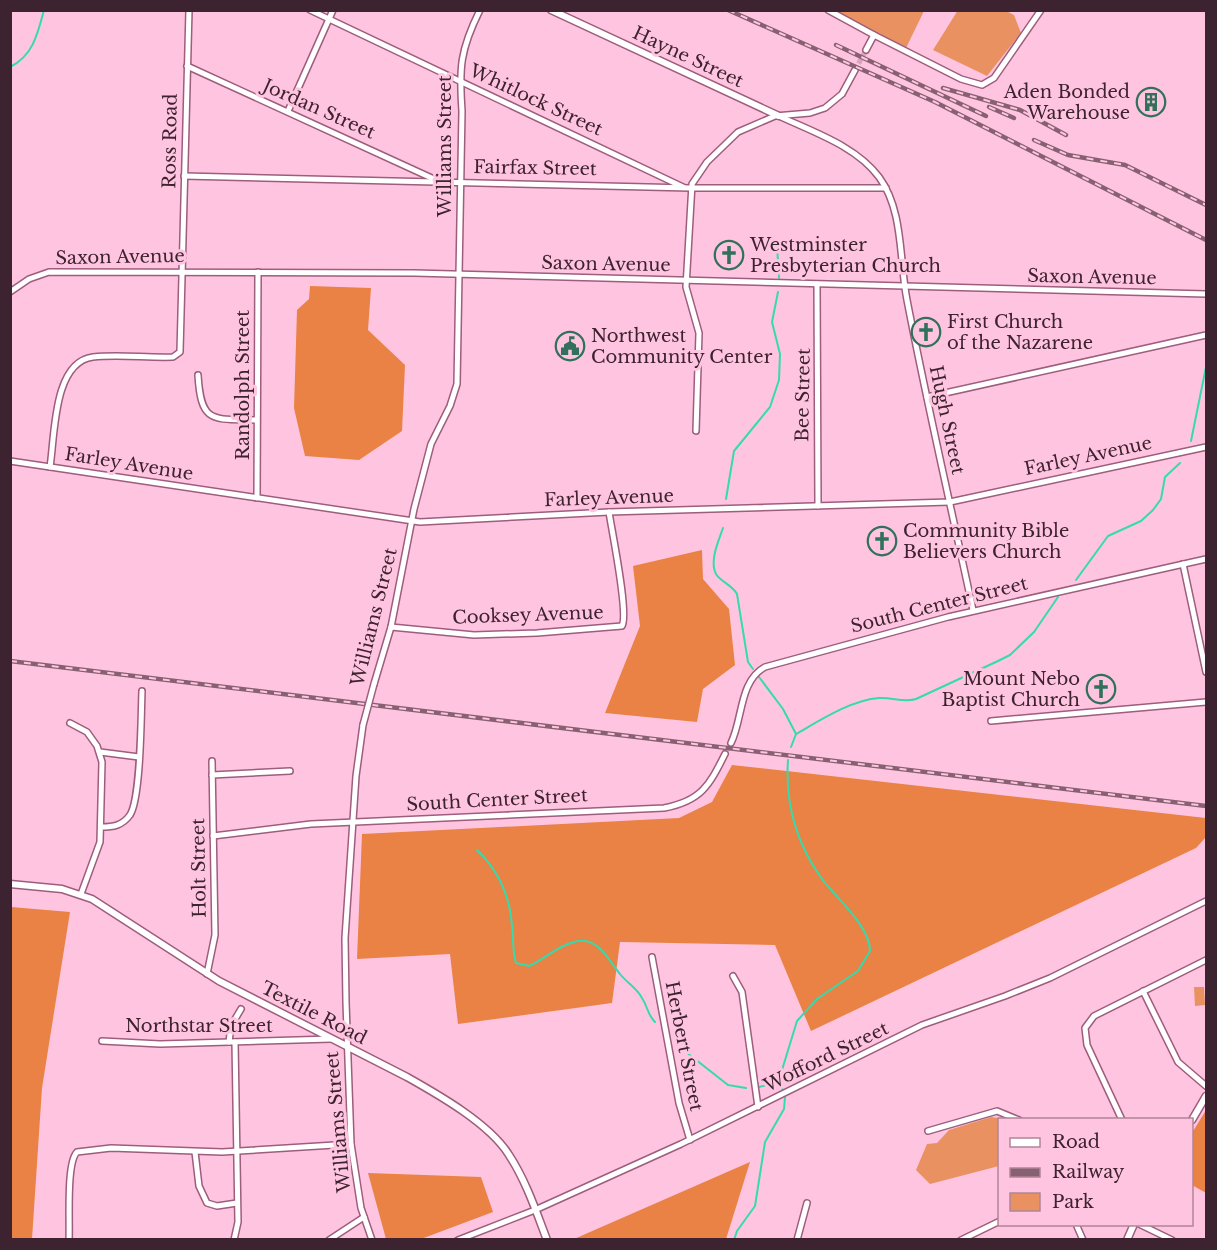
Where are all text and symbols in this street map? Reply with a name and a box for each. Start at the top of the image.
street label: Hayne Street [629,22,747,92]
street label: Whitlock Street [465,59,606,141]
street label: Jordan Street [258,74,379,144]
street label: Williams Street [434,75,456,218]
place label: Aden Bonded Warehouse [1003,81,1130,124]
building icon: Aden Bonded Warehouse [1135,86,1167,118]
street label: Ross Road [158,93,182,189]
street label: Fairfax Street [473,156,597,180]
place label: Westminster Presbyterian Church [749,234,941,277]
church icon: Westminster Presbyterian Church [713,239,745,271]
street label: Saxon Avenue [55,245,185,269]
street label: Saxon Avenue [541,252,671,276]
street label: Saxon Avenue [1027,265,1157,289]
street label: Randolph Street [232,310,254,460]
place label: First Church of the Nazarene [947,311,1093,354]
church icon: First Church of the Nazarene [910,316,942,348]
place label: Northwest Community Center [591,325,773,368]
public building icon: Northwest Community Center [554,330,586,362]
street label: Bee Street [791,348,815,442]
street label: Hugh Street [925,364,969,477]
street label: Farley Avenue [1022,432,1154,480]
street label: Farley Avenue [63,443,195,485]
street label: Farley Avenue [544,485,674,511]
place label: Community Bible Believers Church [903,520,1069,563]
church icon: Community Bible Believers Church [866,525,898,557]
street label: Williams Street [346,545,402,689]
street label: South Center Street [848,572,1030,638]
street label: Cooksey Avenue [452,601,604,629]
place label: Mount Nebo Baptist Church [942,668,1080,711]
church icon: Mount Nebo Baptist Church [1085,673,1117,705]
street label: South Center Street [406,784,588,816]
street label: Holt Street [187,818,211,918]
street label: Textile Road [257,977,371,1049]
street label: Herbert Street [661,979,707,1113]
street label: Northstar Street [125,1015,273,1037]
street label: Wofford Street [759,1017,892,1097]
street label: Williams Street [321,1050,355,1195]
legend [998,1118,1193,1226]
text: Road [1052,1131,1100,1153]
text: Railway [1052,1161,1125,1183]
text: Park [1052,1191,1094,1213]

